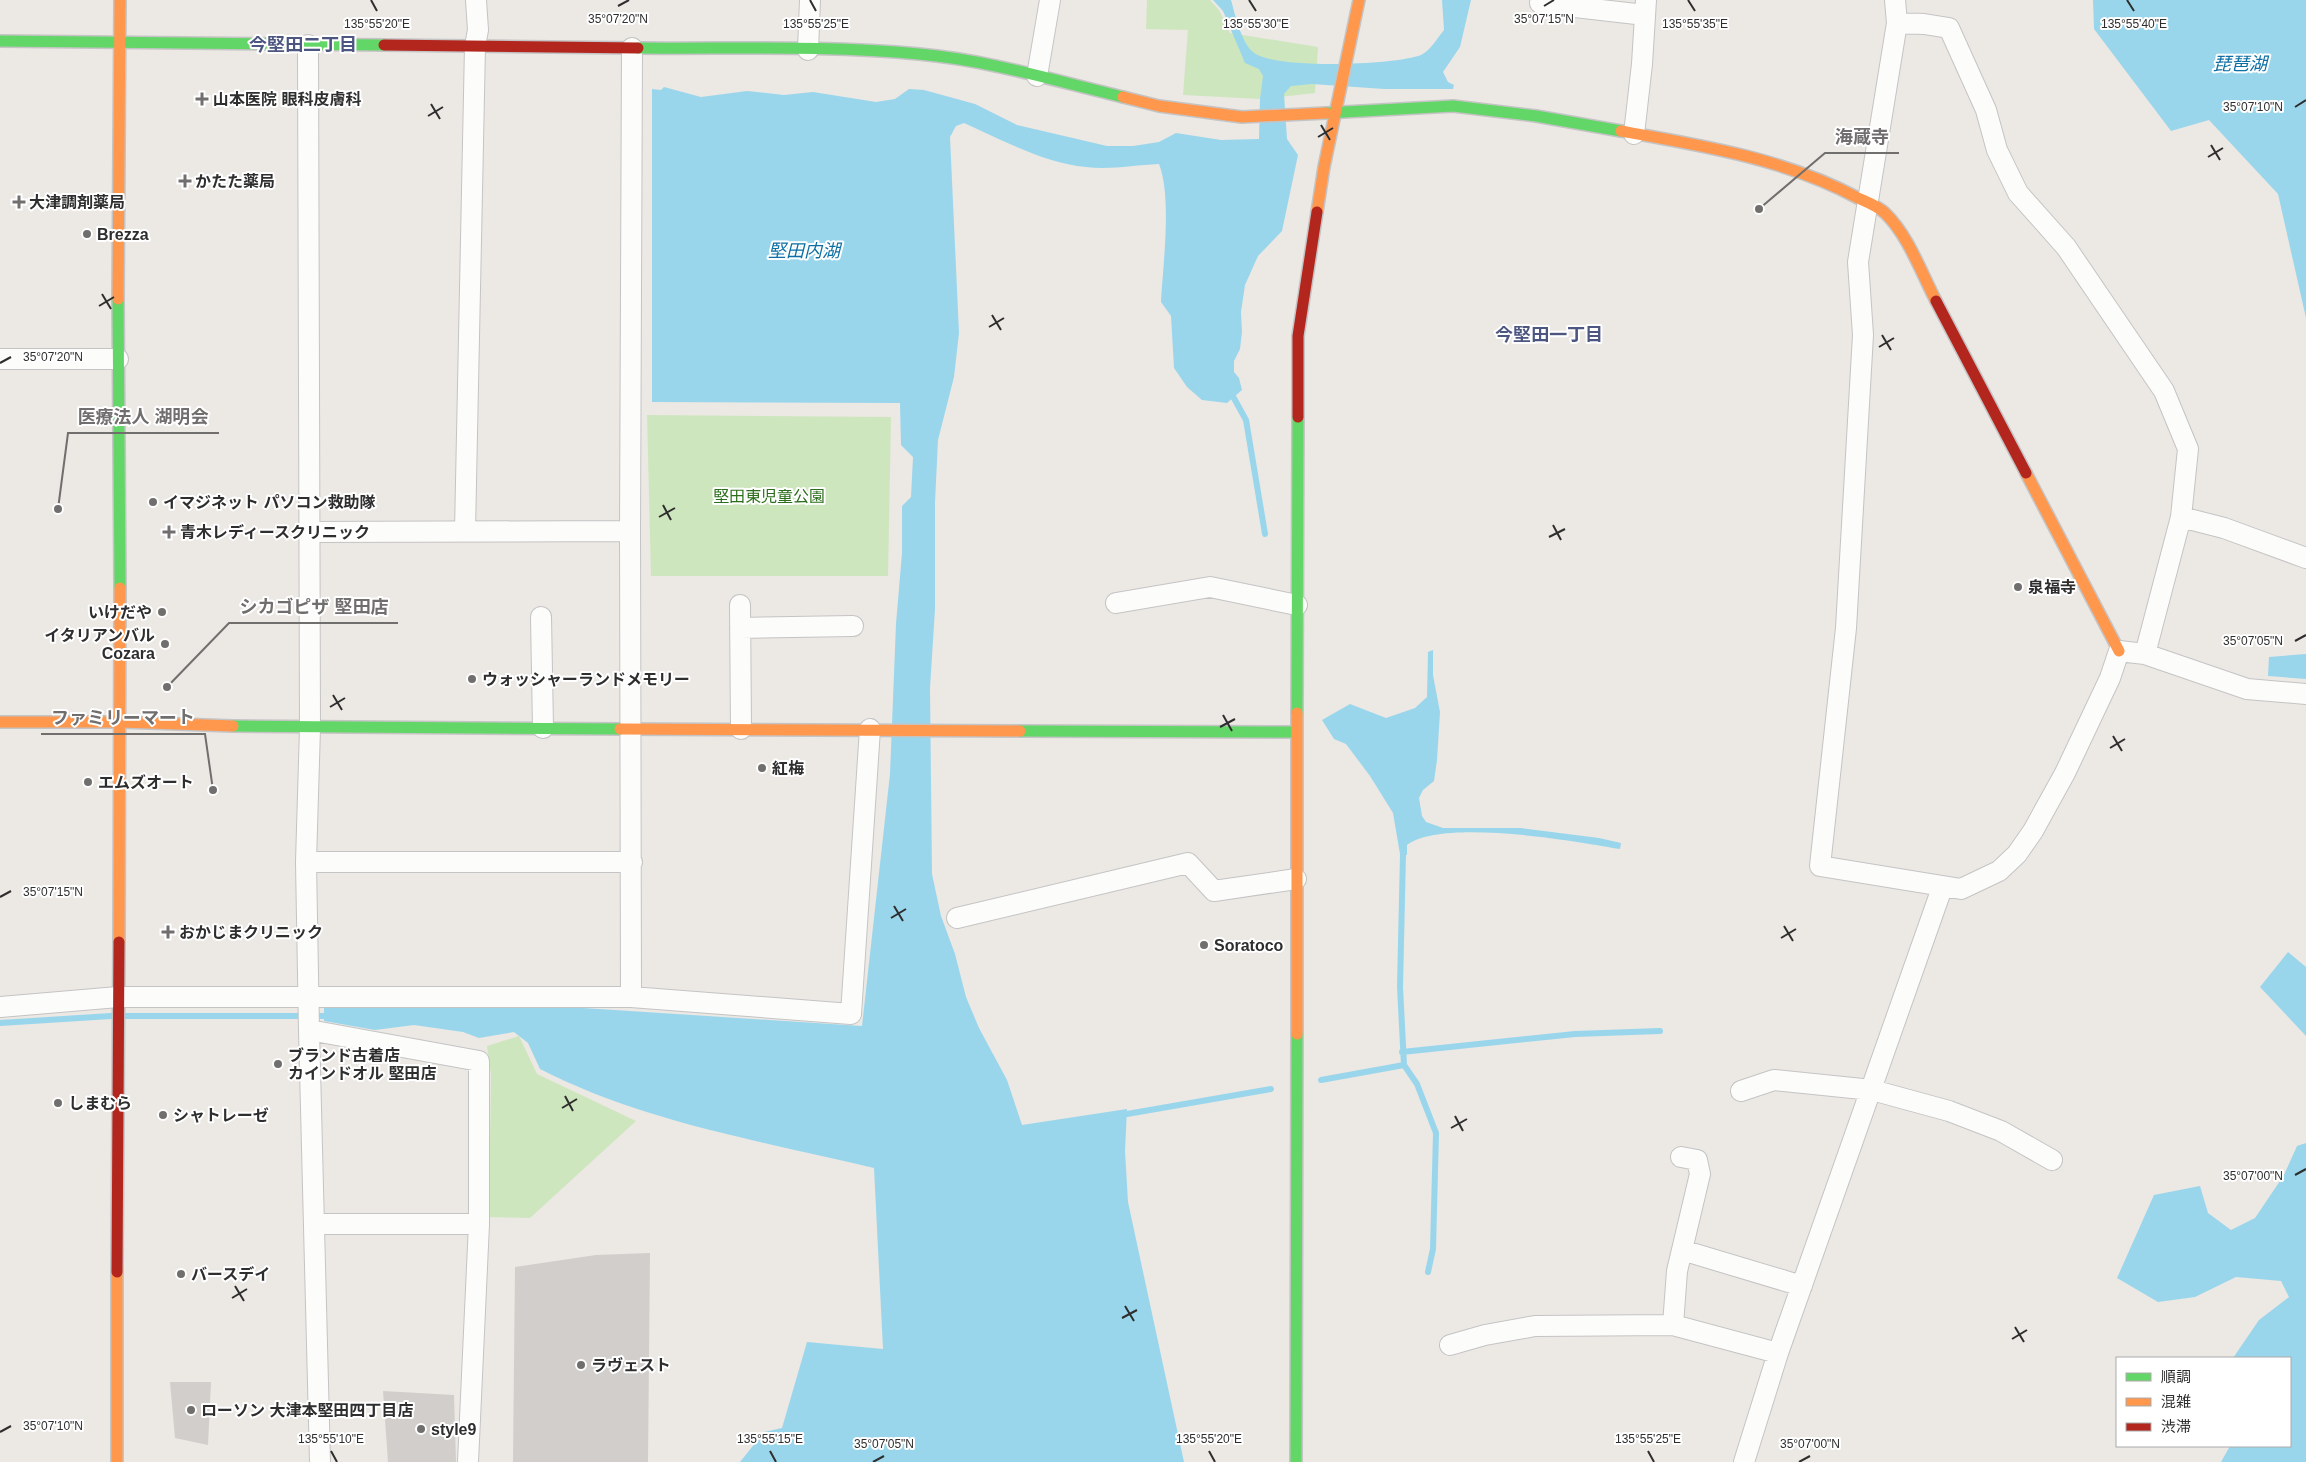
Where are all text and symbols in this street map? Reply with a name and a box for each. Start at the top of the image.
text: 35°07'20"N [588,12,648,26]
text: 35°07'15"N [1514,12,1574,26]
text: 135°55'20"E [344,17,410,31]
text: 135°55'25"E [783,17,849,31]
text: 135°55'30"E [1223,17,1289,31]
text: 135°55'35"E [1662,17,1728,31]
text: 135°55'40"E [2101,17,2167,31]
district label: 今堅田二丁目 [249,35,357,55]
water label: 琵琶湖 [2213,54,2270,74]
place label: 山本医院 眼科皮膚科 [213,91,361,108]
marker: 山本医院 眼科皮膚科 [195,92,209,106]
text: 35°07'10"N [2223,100,2283,114]
callout: 海蔵寺 [1825,120,1899,153]
text: 海蔵寺 [1835,127,1889,147]
place label: かたた薬局 [195,173,275,190]
marker: かたた薬局 [179,175,191,187]
place label: 大津調剤薬局 [29,194,125,211]
marker: 大津調剤薬局 [13,196,25,208]
place label: Brezza [97,226,149,243]
marker: Brezza [81,228,93,240]
water label: 堅田内湖 [768,241,843,261]
district label: 今堅田一丁目 [1495,325,1603,345]
text: 35°07'20"N [23,350,83,364]
callout: 医療法人 湖明会 [68,400,219,433]
text: 医療法人 湖明会 [77,407,209,427]
park label: 堅田東児童公園 [713,488,825,505]
place label: イマジネット パソコン救助隊 [163,494,375,511]
marker: イマジネット パソコン救助隊 [147,496,159,508]
place label: 青木レディースクリニック [180,524,370,541]
marker: 青木レディースクリニック [162,525,176,539]
place label: 泉福寺 [2028,579,2076,596]
marker: 泉福寺 [2012,581,2024,593]
callout: シカゴピザ 堅田店 [229,590,398,623]
text: シカゴピザ 堅田店 [239,597,389,617]
place label: いけだや [88,604,152,621]
marker: いけだや [156,606,168,618]
place label: イタリアンバル Cozara [44,627,155,662]
text: 35°07'05"N [2223,634,2283,648]
marker: イタリアンバル Cozara [159,638,171,650]
place label: ウォッシャーランドメモリー [482,671,690,688]
marker: ウォッシャーランドメモリー [466,673,478,685]
callout: ファミリーマート [41,701,205,734]
text: ファミリーマート [51,708,195,728]
place label: 紅梅 [772,760,804,777]
marker: 紅梅 [756,762,768,774]
place label: エムズオート [98,774,194,791]
marker: エムズオート [82,776,94,788]
text: 35°07'15"N [23,885,83,899]
place label: おかじまクリニック [179,924,323,941]
marker: おかじまクリニック [161,925,175,939]
place label: Soratoco [1214,937,1284,954]
marker: Soratoco [1198,939,1210,951]
place label: ブランド古着店 カインドオル 堅田店 [288,1047,436,1082]
marker: ブランド古着店 カインドオル 堅田店 [272,1058,284,1070]
place label: しまむら [68,1095,132,1112]
marker: しまむら [52,1097,64,1109]
place label: シャトレーゼ [173,1107,269,1124]
marker: シャトレーゼ [157,1109,169,1121]
text: 35°07'00"N [2223,1169,2283,1183]
place label: バースデイ [191,1266,270,1283]
marker: バースデイ [175,1268,187,1280]
place label: ラヴェスト [591,1357,671,1374]
legend [2116,1357,2291,1447]
marker: ラヴェスト [575,1359,587,1371]
text: 順調 [2161,1368,2191,1385]
text: 混雑 [2161,1393,2191,1410]
place label: ローソン 大津本堅田四丁目店 [201,1402,413,1419]
marker: ローソン 大津本堅田四丁目店 [185,1404,197,1416]
text: 渋滞 [2161,1418,2191,1435]
text: 35°07'10"N [23,1419,83,1433]
place label: style9 [431,1421,476,1438]
marker: style9 [415,1423,427,1435]
text: 135°55'10"E [298,1432,364,1446]
text: 135°55'15"E [737,1432,803,1446]
text: 135°55'20"E [1176,1432,1242,1446]
text: 135°55'25"E [1615,1432,1681,1446]
text: 35°07'05"N [854,1437,914,1451]
text: 35°07'00"N [1780,1437,1840,1451]

